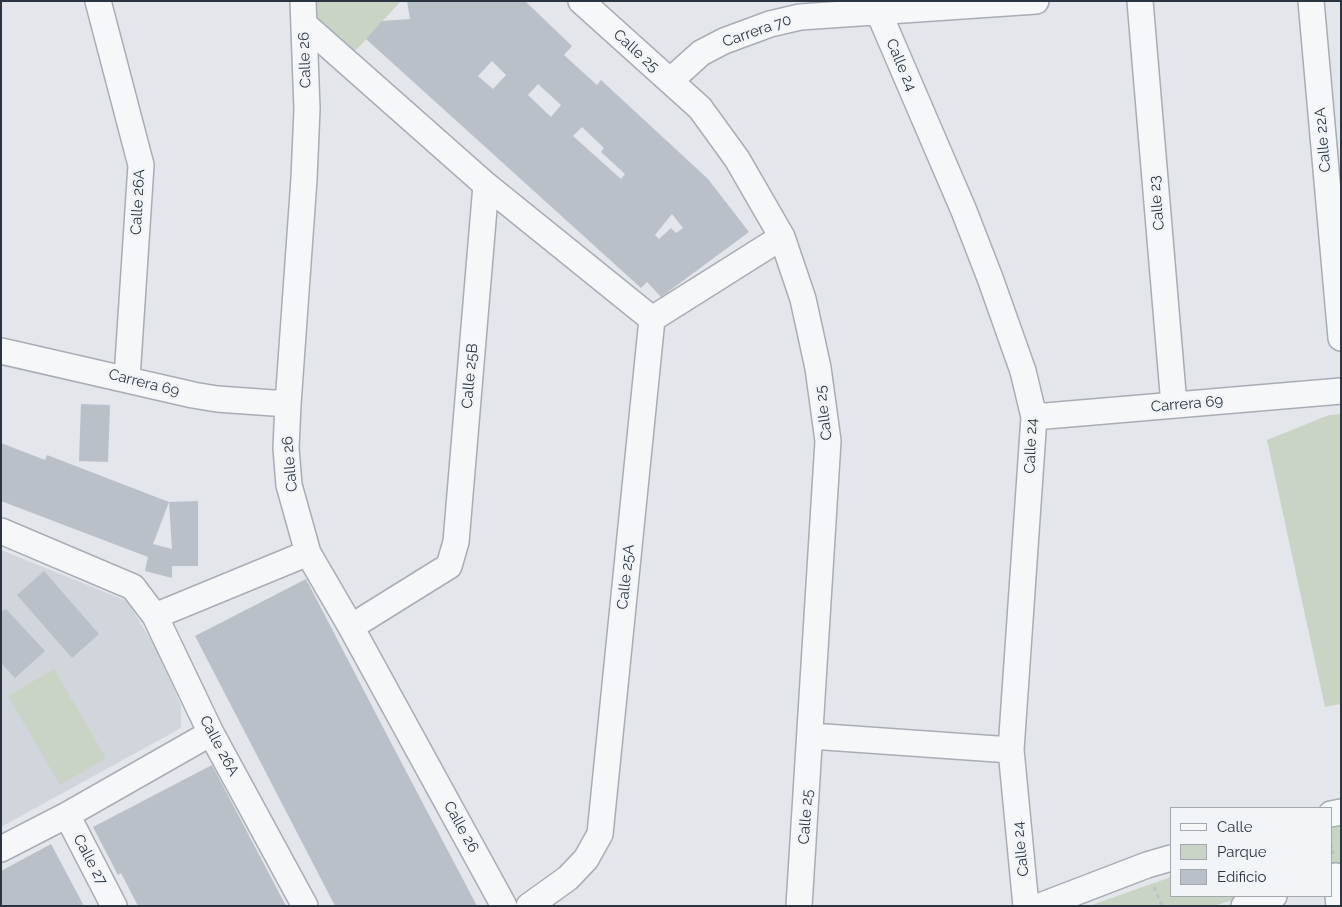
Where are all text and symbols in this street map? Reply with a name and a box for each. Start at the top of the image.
street label: Carrera 70 [720,11,794,51]
street label: Calle 25 [609,26,663,76]
street label: Calle 26 [295,32,315,88]
street label: Calle 24 [882,36,920,94]
street label: Calle 22A [1311,107,1335,173]
street label: Calle 26A [127,169,149,235]
street label: Calle 23 [1146,175,1168,231]
street label: Calle 25B [458,343,482,409]
street label: Carrera 69 [107,365,181,401]
street label: Calle 25 [812,384,836,442]
street label: Carrera 69 [1150,392,1224,416]
street label: Calle 24 [1021,418,1041,474]
street label: Calle 26 [279,435,301,493]
street label: Calle 25A [614,544,638,610]
street label: Calle 26A [196,713,242,779]
street label: Calle 25 [795,789,817,845]
street label: Calle 26 [440,798,482,856]
legend [1170,807,1332,897]
text: Calle [1217,818,1252,836]
street label: Calle 24 [1009,821,1033,877]
street label: Calle 27 [69,831,111,889]
text: Parque [1217,843,1266,861]
text: Edificio [1217,868,1267,886]

